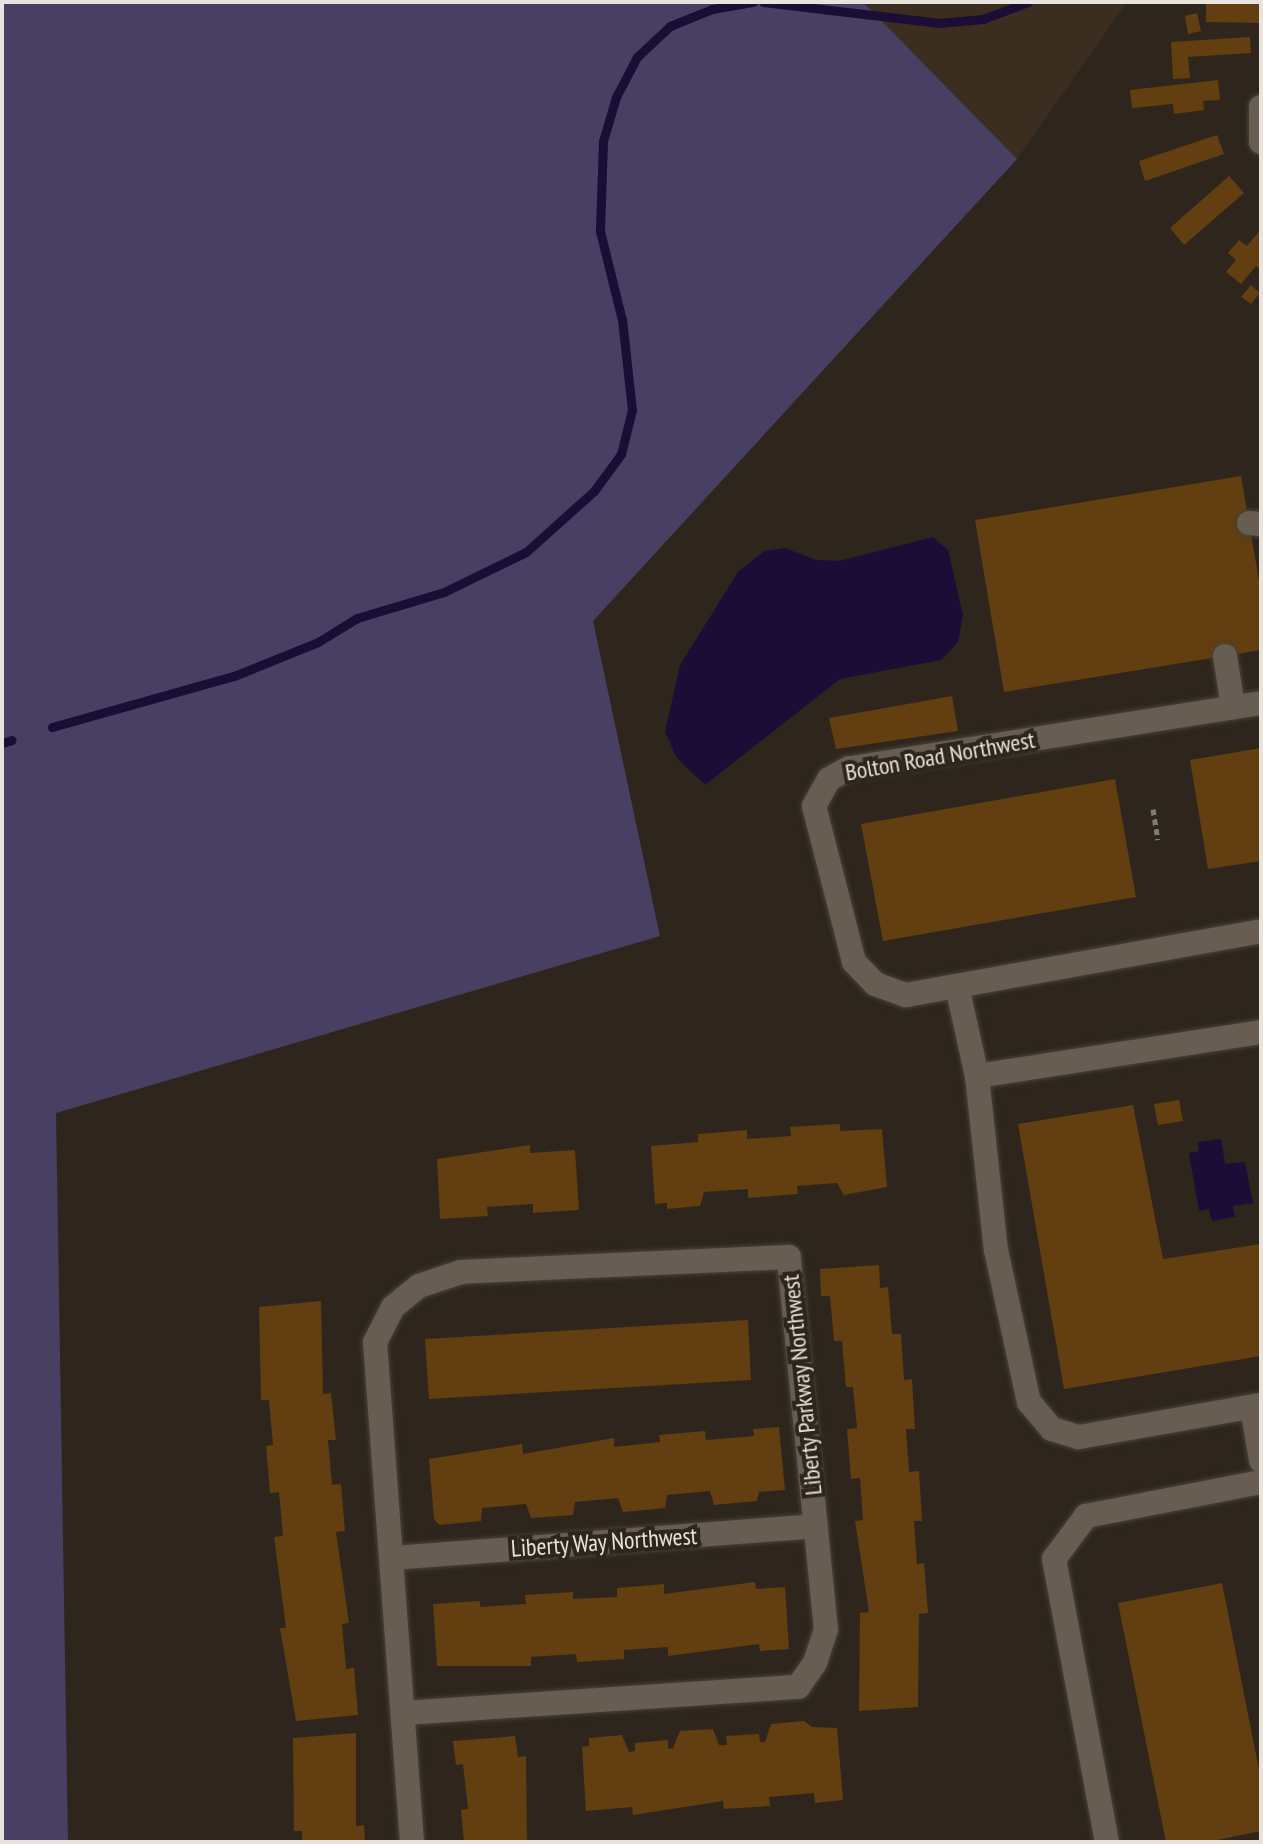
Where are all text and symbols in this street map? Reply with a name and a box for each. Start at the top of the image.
street label: Bolton Road Northwest [843,725,1037,787]
street label: Liberty Parkway Northwest [776,1273,828,1497]
street label: Liberty Way Northwest [509,1521,699,1563]

